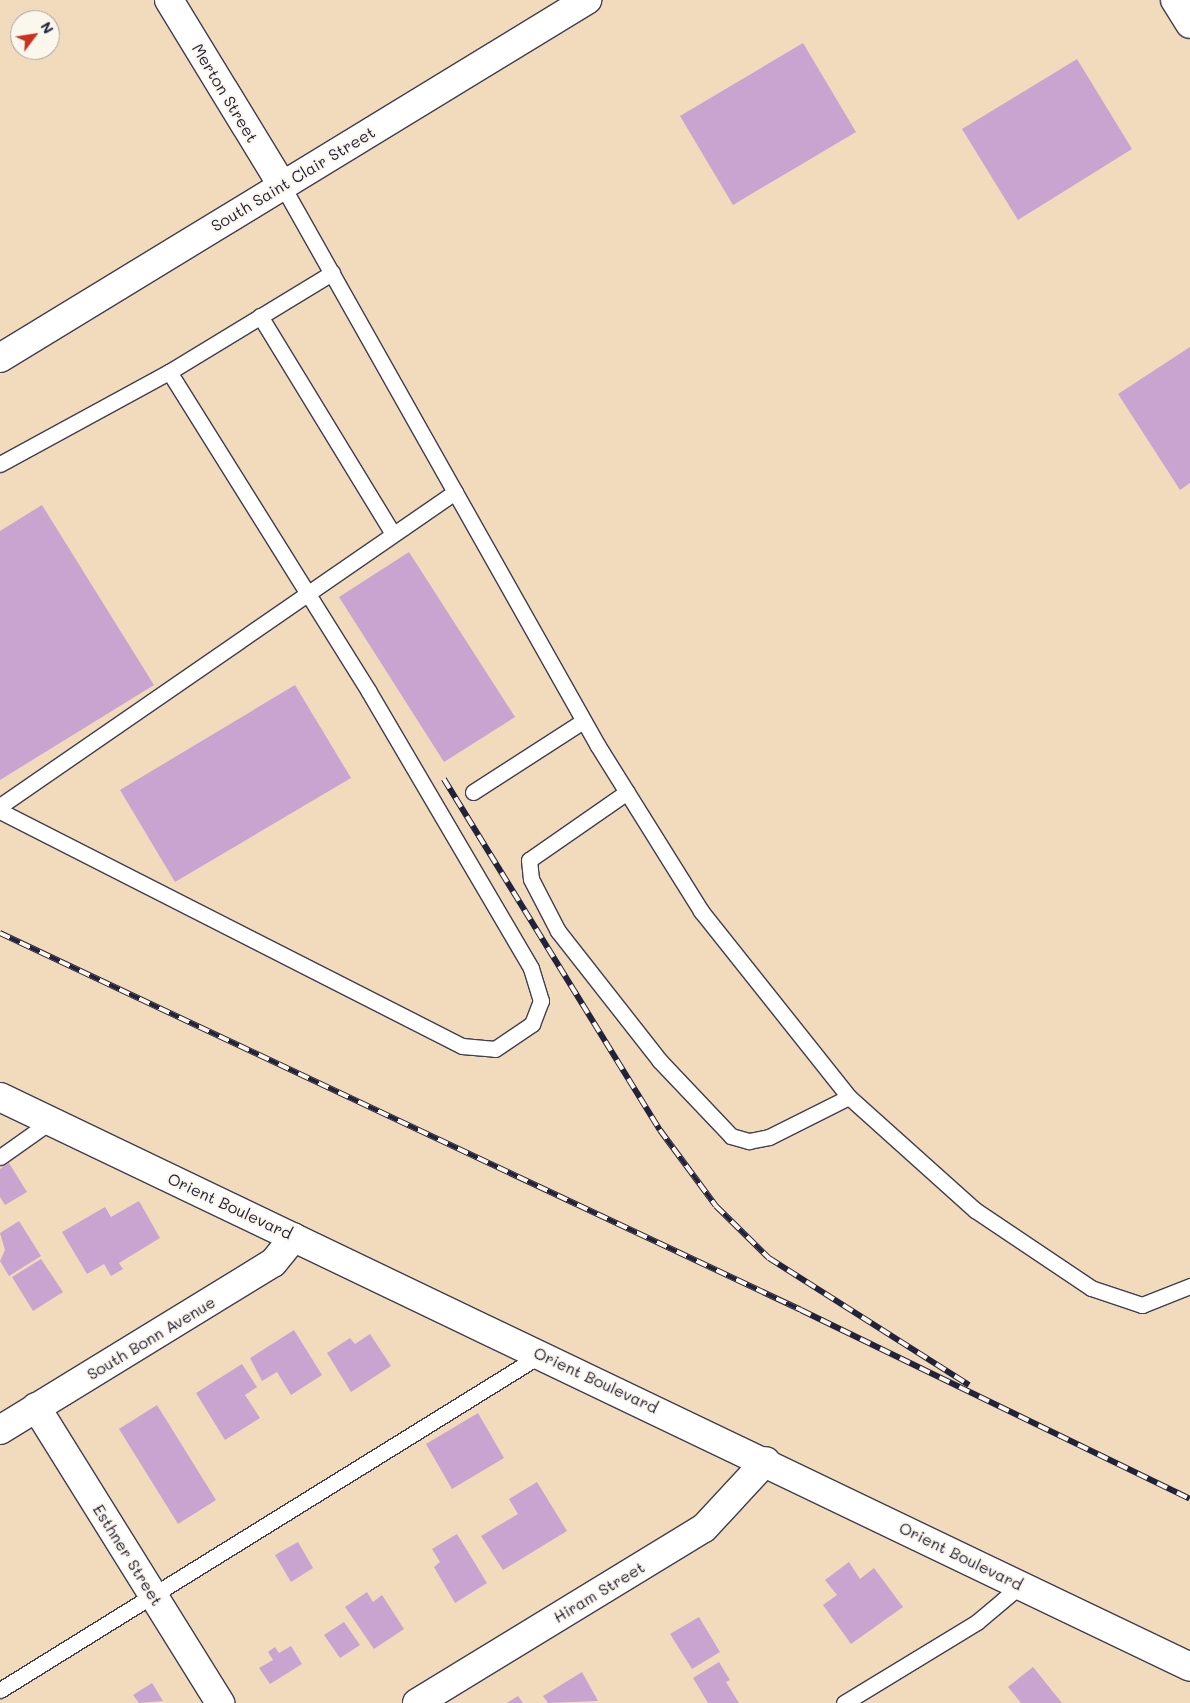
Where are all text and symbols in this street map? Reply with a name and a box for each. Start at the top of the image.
north arrow [10,10,60,60]
text: N [37,18,58,37]
street label: Merton Street [188,40,262,146]
street label: South Saint Clair Street [208,122,378,236]
street label: Orient Boulevard [165,1169,295,1243]
street label: South Bonn Avenue [83,1292,219,1384]
street label: Orient Boulevard [531,1343,661,1417]
street label: Esthner Street [89,1501,167,1609]
street label: Orient Boulevard [896,1518,1026,1594]
street label: Hiram Street [550,1557,648,1627]

